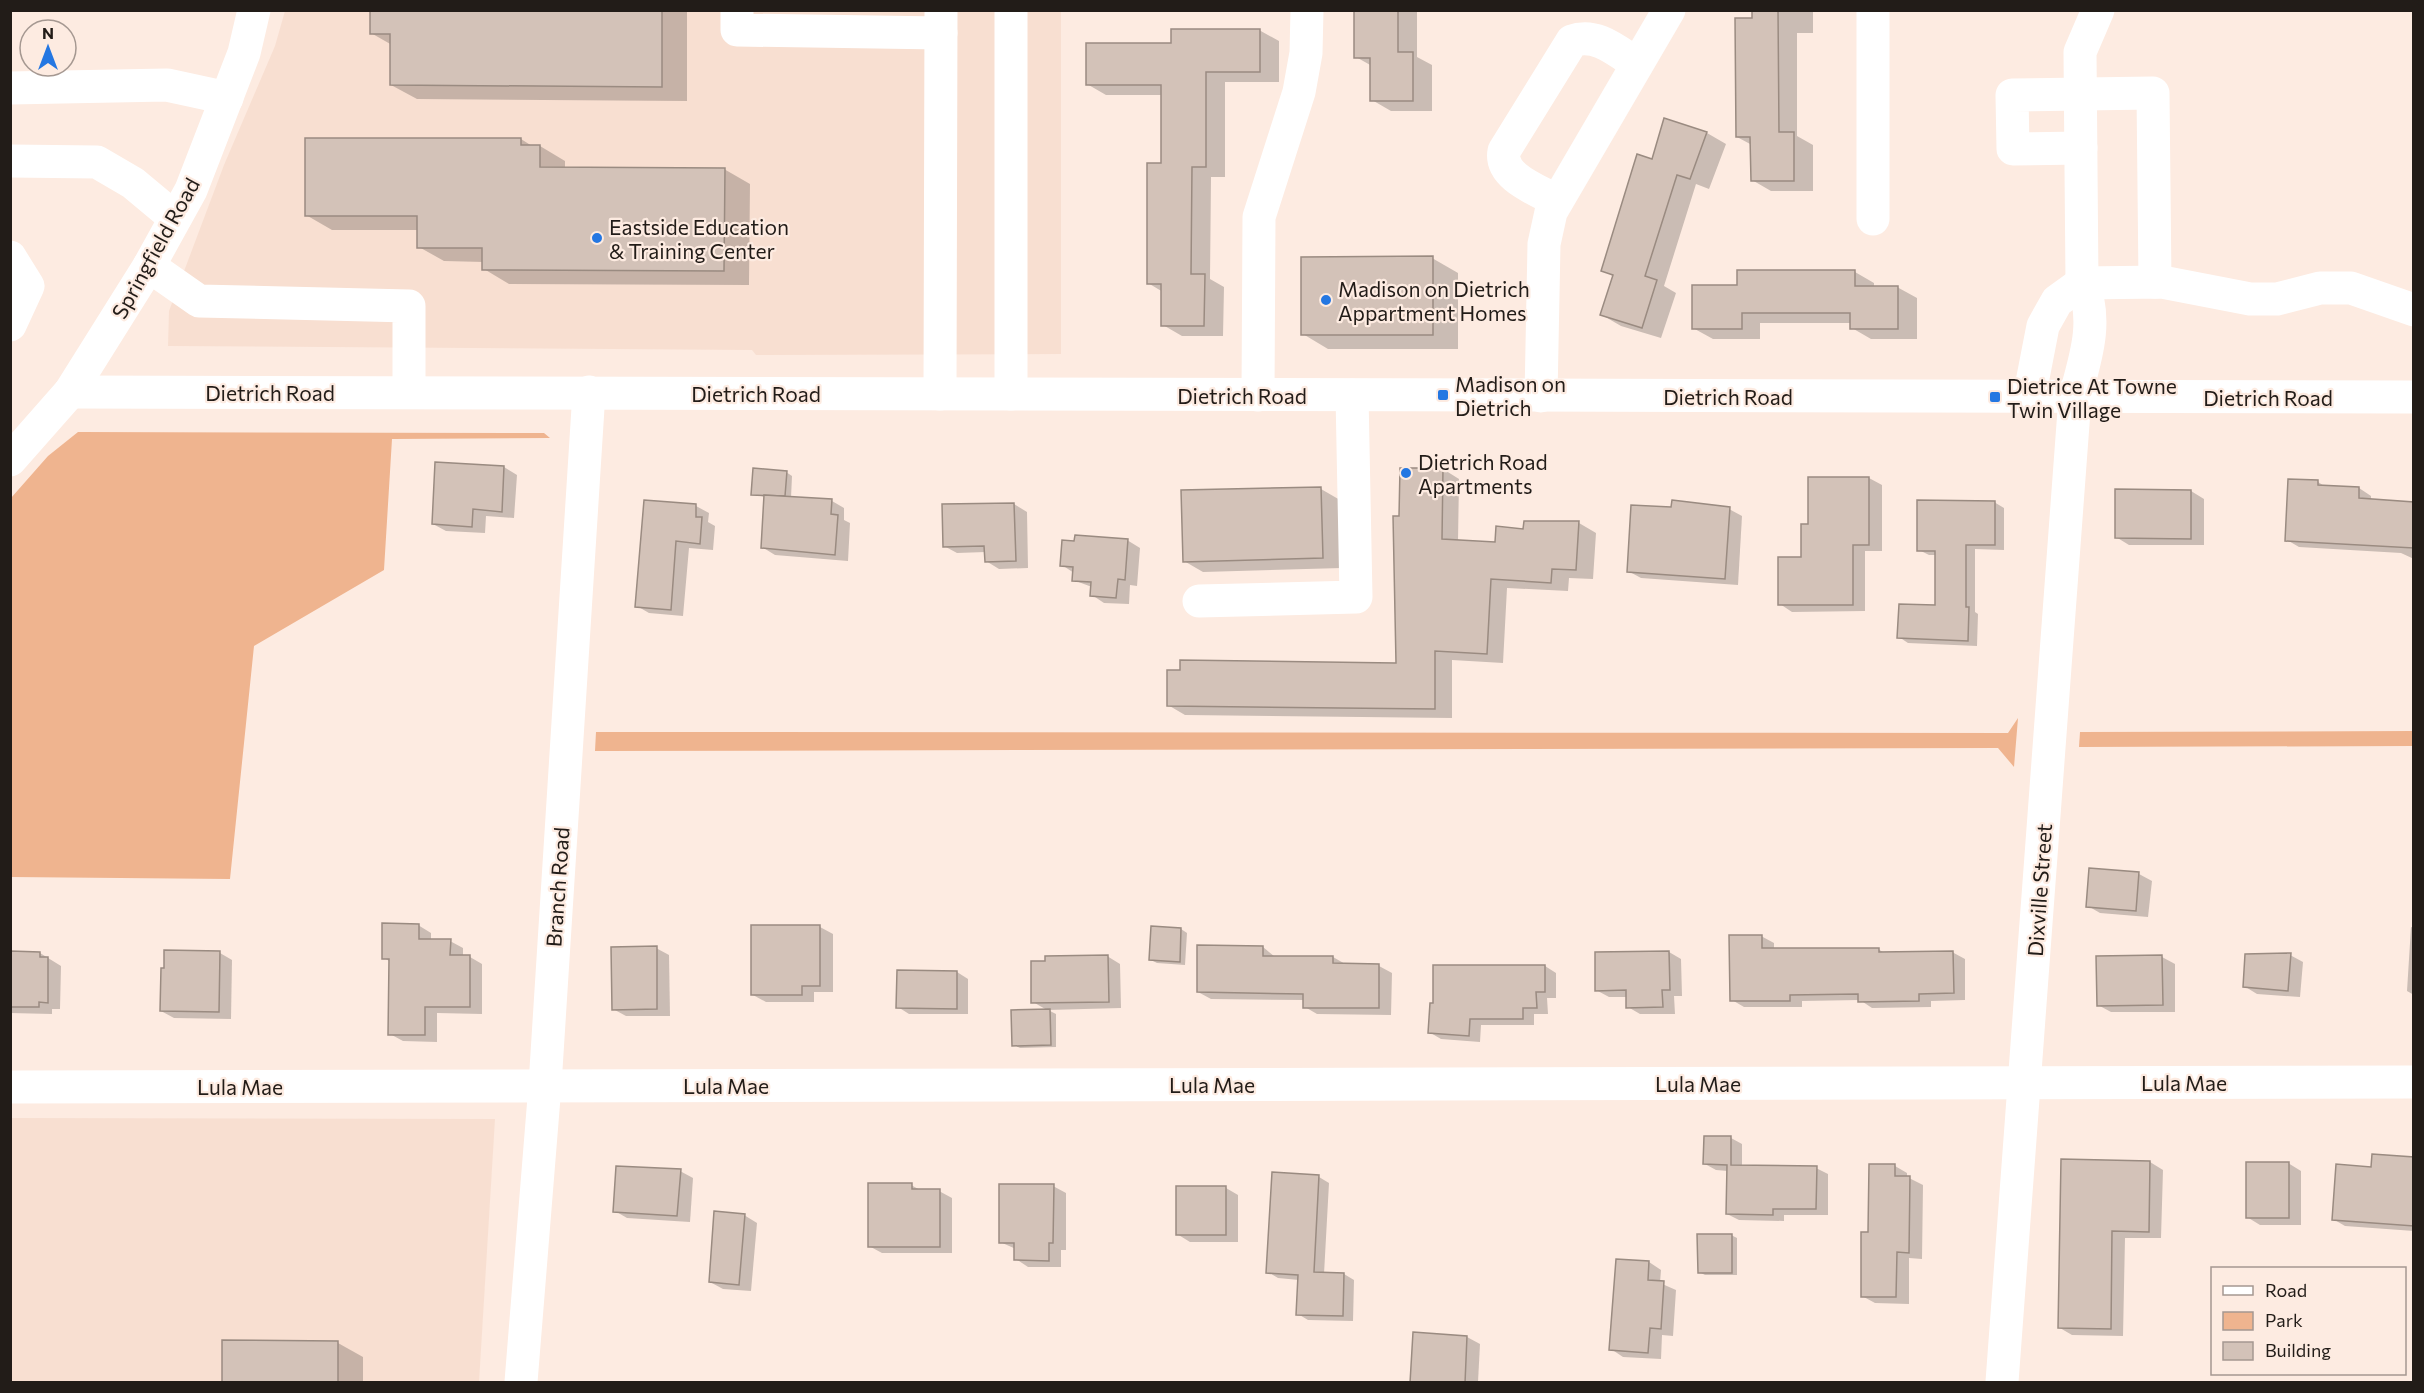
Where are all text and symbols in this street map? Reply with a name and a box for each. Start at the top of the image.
north arrow [18,18,78,78]
text: N [42,23,54,42]
street label: Springfield Road [106,173,204,323]
place label: Eastside Education & Training Center [609,214,789,263]
marker: Eastside Education & Training Center [590,231,604,245]
place label: Madison on Dietrich Appartment Homes [1338,276,1530,325]
marker: Madison on Dietrich Appartment Homes [1319,293,1333,307]
place label: Madison on Dietrich [1455,371,1566,420]
place label: Dietrice At Towne Twin Village [2007,373,2177,422]
street label: Dietrich Road [205,380,335,405]
street label: Dietrich Road [691,381,821,406]
street label: Dietrich Road [1177,383,1307,408]
street label: Dietrich Road [1663,384,1793,409]
street label: Dietrich Road [2203,385,2333,410]
marker: Madison on Dietrich [1436,388,1450,402]
marker: Dietrice At Towne Twin Village [1988,390,2002,404]
place label: Dietrich Road Apartments [1418,449,1548,498]
marker: Dietrich Road Apartments [1399,466,1413,480]
street label: Dixville Street [2022,823,2056,957]
street label: Branch Road [540,826,574,948]
street label: Lula Mae [2141,1070,2227,1095]
street label: Lula Mae [1655,1071,1741,1096]
street label: Lula Mae [1169,1072,1255,1097]
street label: Lula Mae [683,1073,769,1098]
street label: Lula Mae [197,1074,283,1099]
legend [2211,1267,2406,1375]
text: Road [2265,1279,2307,1301]
text: Park [2265,1309,2303,1331]
text: Building [2265,1339,2331,1361]

